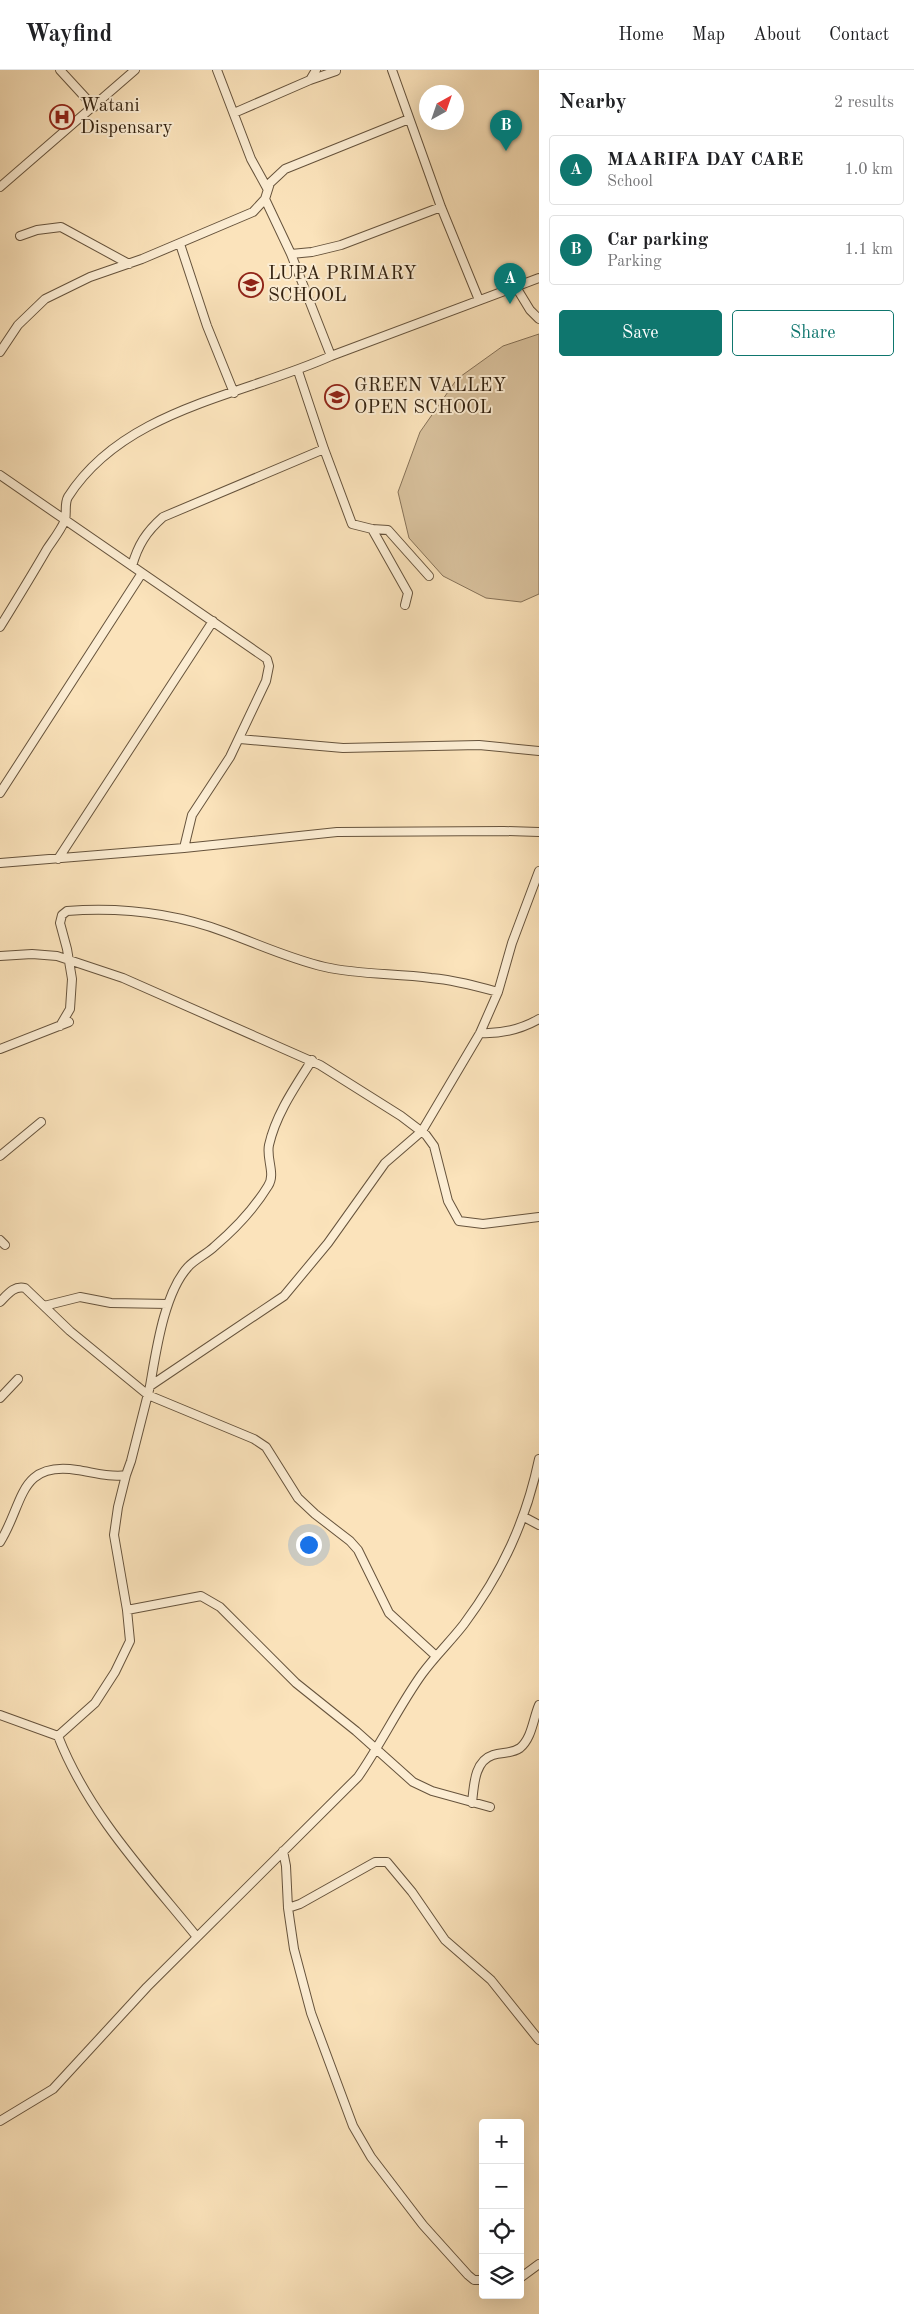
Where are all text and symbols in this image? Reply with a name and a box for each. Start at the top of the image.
text: Wayfind [25,23,112,47]
text: Home [618,26,664,44]
text: Map [692,26,725,44]
text: About [753,26,801,44]
text: Contact [829,26,889,44]
north arrow [419,85,464,130]
text: Nearby [559,92,627,113]
text: 2 results [834,95,894,111]
place label: Watani Dispensary [80,97,173,138]
hospital icon: Watani Dispensary [49,104,75,130]
pin: B [490,110,522,151]
text: MAARIFA DAY CARE [607,151,803,170]
text: A [570,162,582,178]
text: 1.0 km [844,162,893,178]
text: School [607,174,653,190]
text: Car parking [607,231,708,250]
text: B [570,242,582,258]
text: 1.1 km [844,242,893,258]
text: Parking [607,254,662,270]
pin: A [494,263,526,304]
place label: LUPA PRIMARY SCHOOL [268,265,417,306]
school or university icon: LUPA PRIMARY SCHOOL [238,272,264,298]
button: Save [559,310,722,356]
button: Share [732,310,894,356]
place label: GREEN VALLEY OPEN SCHOOL [354,377,506,418]
school or university icon: GREEN VALLEY OPEN SCHOOL [324,384,350,410]
your location [296,1532,322,1558]
map controls [479,2119,524,2299]
button: + [479,2119,524,2164]
button: − [479,2164,524,2209]
button: locate [479,2209,524,2254]
button: layers [479,2254,524,2299]

